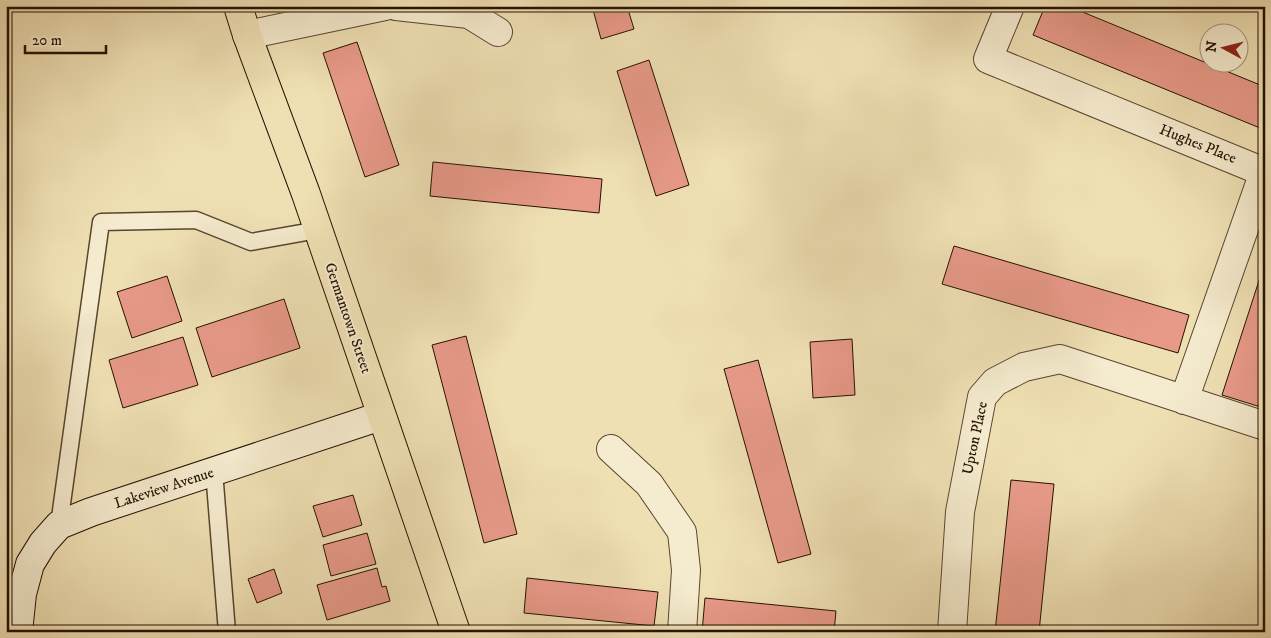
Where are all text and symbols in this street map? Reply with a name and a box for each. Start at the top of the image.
scale bar [25,22,106,54]
north arrow [1198,22,1248,72]
text: 20 m [32,31,62,50]
text: N [1202,39,1222,53]
street label: Hughes Place [1157,120,1239,168]
street label: Germantown Street [320,260,376,376]
street label: Upton Place [958,400,992,476]
street label: Lakeview Avenue [112,463,216,513]

